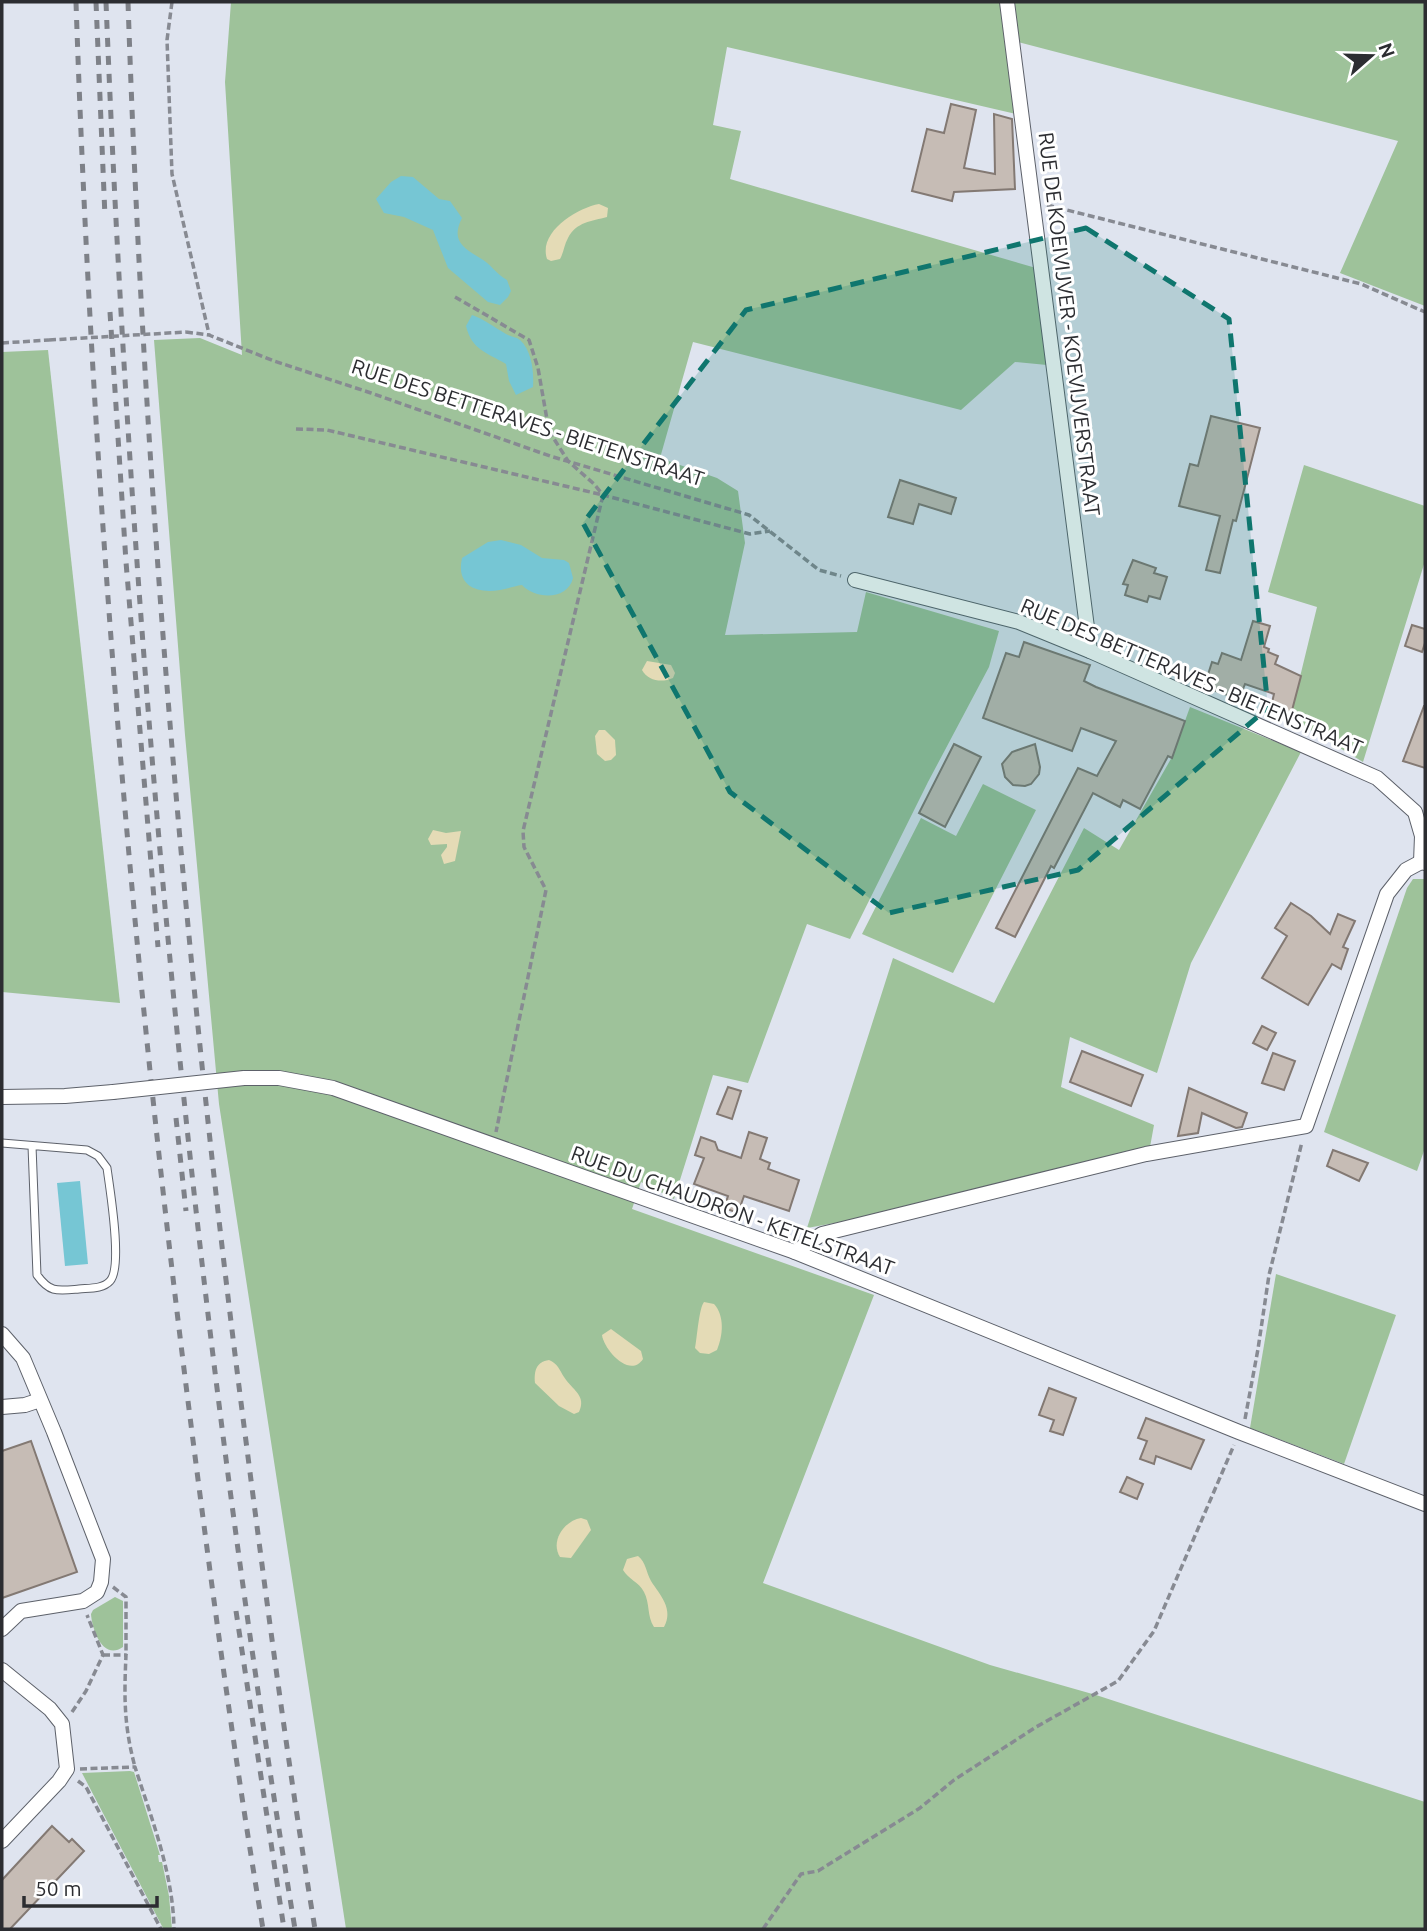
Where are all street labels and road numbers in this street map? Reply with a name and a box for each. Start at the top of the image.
street label: RUE DE KOEIVIJVER - KOEVIJVERSTRAAT [1035,131,1105,518]
street label: RUE DES BETTERAVES - BIETENSTRAAT [349,354,707,491]
street label: RUE DES BETTERAVES - BIETENSTRAAT [1017,593,1367,759]
street label: RUE DU CHAUDRON - KETELSTRAAT [568,1140,898,1280]

